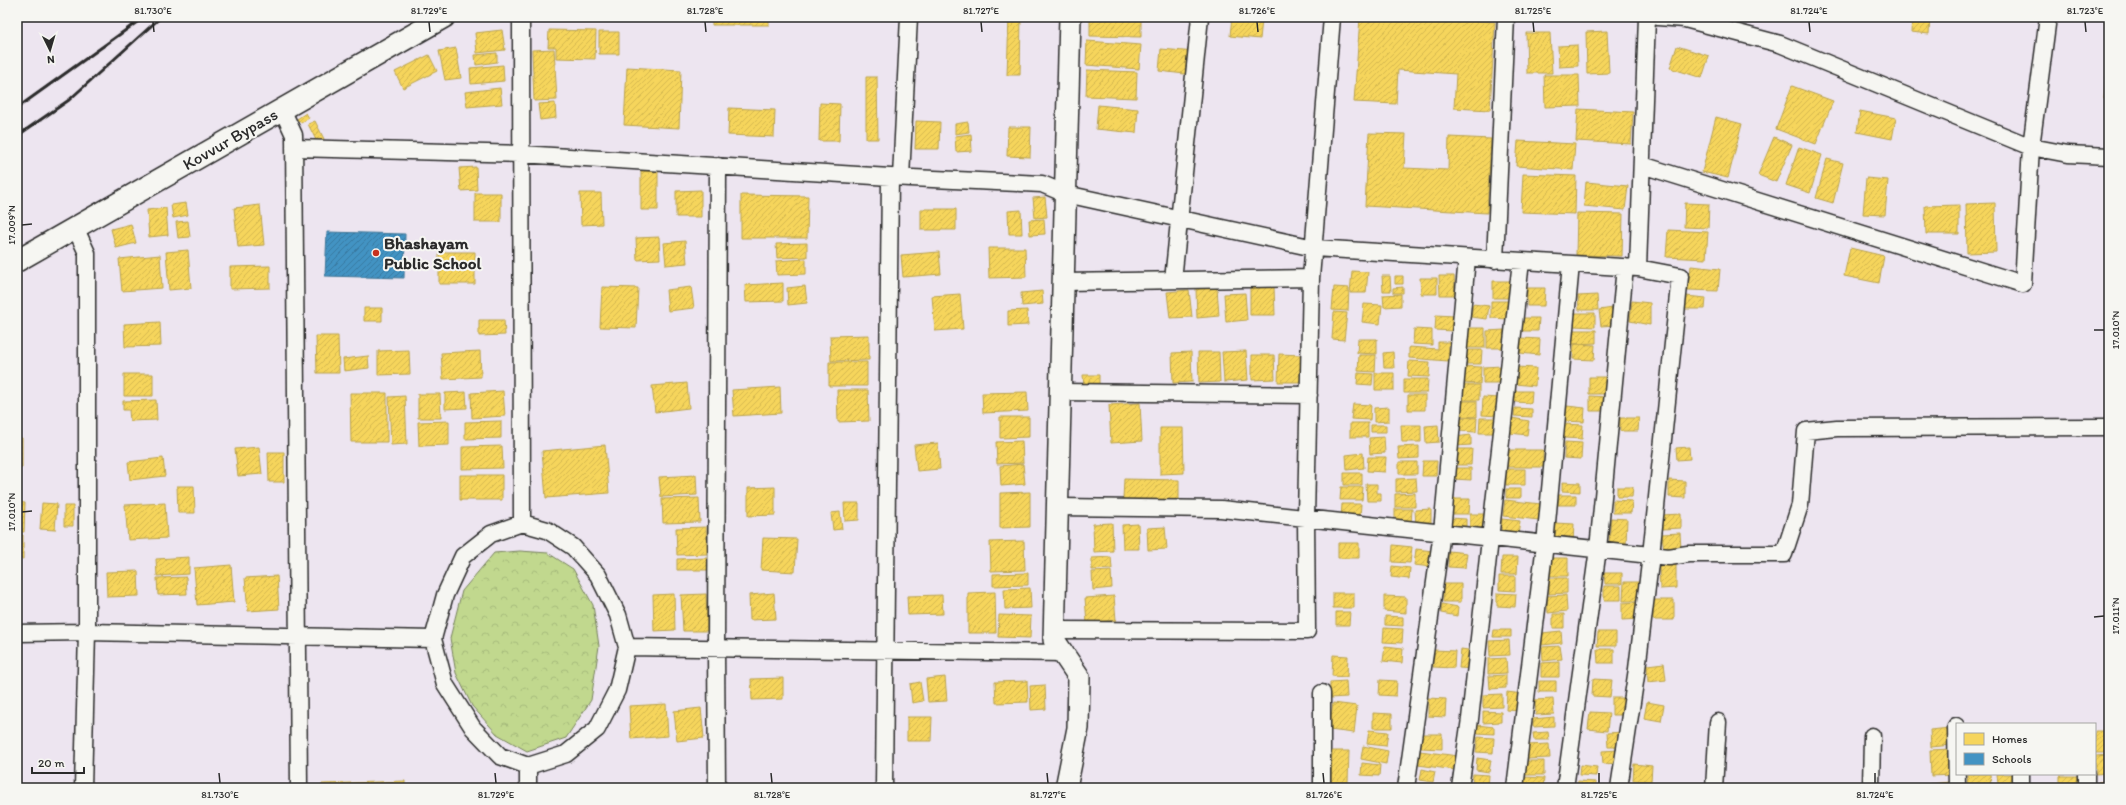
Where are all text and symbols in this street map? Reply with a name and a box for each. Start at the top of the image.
text: 81.730°E [134,4,172,17]
text: 81.729°E [411,4,448,17]
text: 81.728°E [687,4,724,17]
text: 81.727°E [963,4,1000,17]
text: 81.726°E [1239,4,1276,17]
text: 81.725°E [1515,4,1552,17]
text: 81.724°E [1790,4,1828,17]
text: 81.723°E [2067,4,2104,17]
north arrow [30,30,70,70]
text: N [47,53,55,66]
street label: Kovvur Bypass [179,104,281,174]
text: 17.009°N [5,205,18,245]
place label: Bhashayam Public School [384,233,481,273]
marker: Bhashayam Public School [371,248,381,258]
text: 17.010°N [2109,310,2122,349]
text: 17.010°N [5,492,18,531]
text: 17.011°N [2109,597,2122,635]
legend [1956,723,2096,775]
text: Homes [1992,732,2028,746]
scale bar [32,749,84,775]
text: Schools [1992,752,2031,766]
text: 20 m [38,756,65,770]
text: 81.730°E [201,788,239,801]
text: 81.729°E [478,788,515,801]
text: 81.728°E [754,788,791,801]
text: 81.727°E [1030,788,1067,801]
text: 81.726°E [1306,788,1343,801]
text: 81.725°E [1581,788,1618,801]
text: 81.724°E [1856,788,1894,801]

